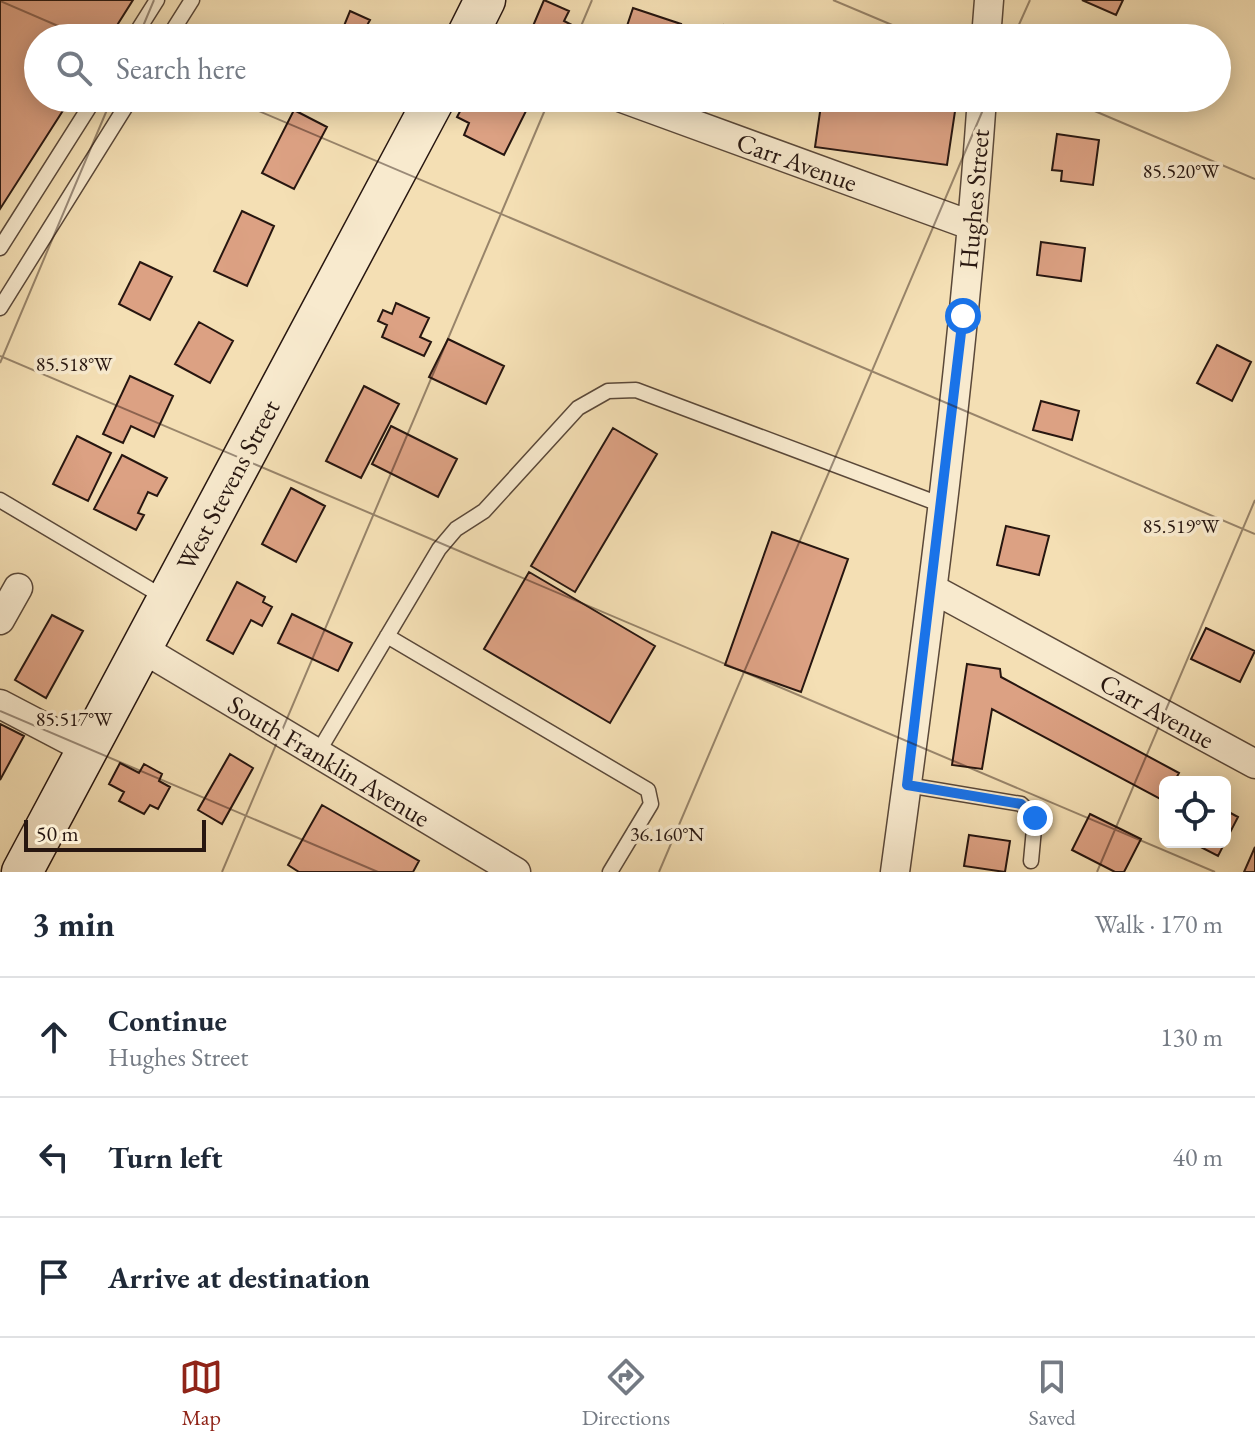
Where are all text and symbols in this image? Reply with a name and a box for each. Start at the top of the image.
search box [24,24,1231,112]
icon: search [52,46,96,90]
text: Search here [116,49,246,88]
street label: Carr Avenue [732,124,862,200]
street label: Hughes Street [951,128,997,270]
text: 85.520°W [1143,158,1220,184]
route start [945,298,981,334]
text: 85.518°W [36,351,113,377]
street label: West Stevens Street [169,394,287,576]
text: 85.519°W [1143,513,1220,539]
street label: Carr Avenue [1094,666,1220,756]
street label: South Franklin Avenue [222,687,436,835]
text: 85.517°W [36,706,113,732]
map controls [1159,776,1231,848]
button: locate [1159,776,1231,848]
route end [1017,800,1053,836]
scale bar [24,816,206,852]
text: 50 m [36,819,79,848]
text: 36.160°N [630,821,704,847]
text: 3 min [32,902,115,946]
text: Walk · 170 m [1095,907,1223,941]
text: Continue [108,1001,227,1040]
icon: ahead [32,1015,76,1059]
text: 130 m [1160,1020,1223,1054]
text: Hughes Street [108,1040,248,1074]
icon: left [32,1135,76,1179]
text: Turn left [108,1138,222,1177]
text: 40 m [1173,1140,1223,1174]
icon: arrive [32,1255,76,1299]
text: Arrive at destination [108,1258,370,1297]
tab: Map [179,1355,223,1432]
tab: Directions [582,1355,670,1432]
tab: Saved [1029,1355,1076,1432]

